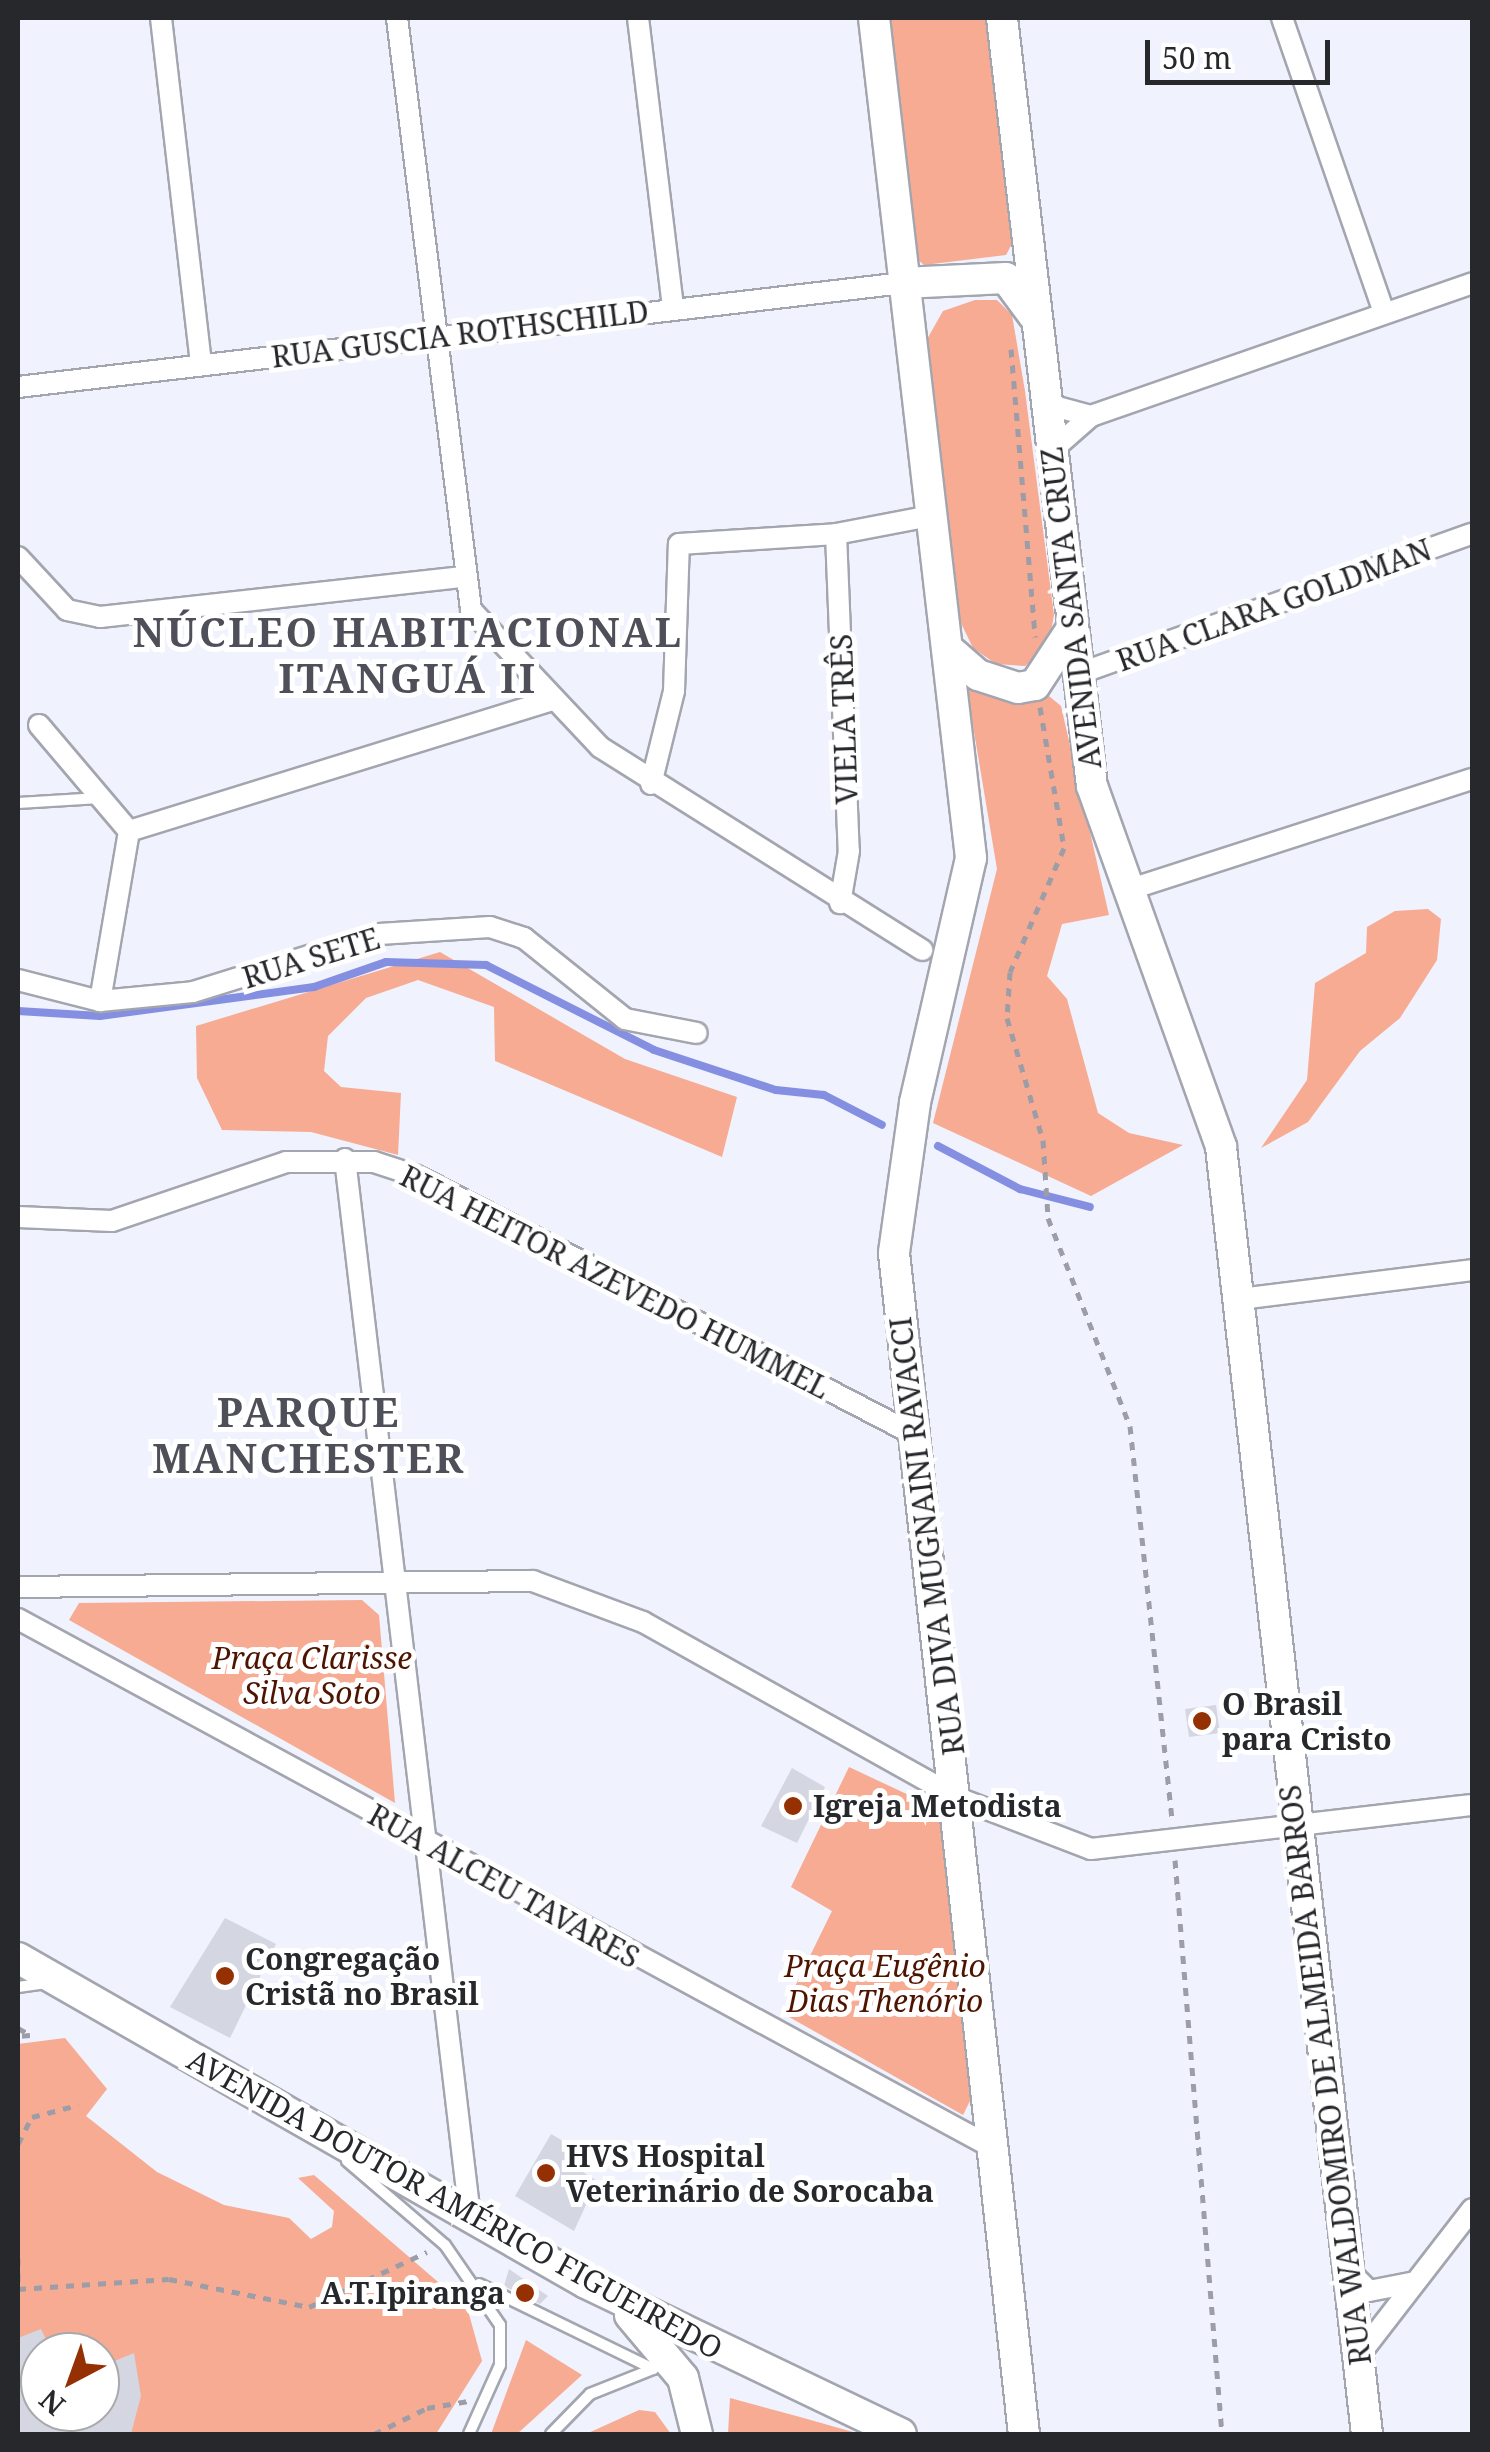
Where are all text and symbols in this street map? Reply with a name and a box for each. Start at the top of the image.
scale bar [1150,20,1335,82]
text: 50 m [1162,37,1232,78]
street label: RUA GUSCIA ROTHSCHILD [269,293,651,375]
street label: AVENIDA SANTA CRUZ [1033,445,1109,771]
street label: RUA CLARA GOLDMAN [1112,531,1436,679]
district label: NÚCLEO HABITACIONAL ITANGUÁ II [133,608,683,702]
street label: VIELA TRÊS [823,633,865,805]
street label: RUA SETE [238,920,384,996]
street label: RUA HEITOR AZEVEDO HUMMEL [394,1158,836,1406]
street label: RUA DIVA MUGNAINI RAVACCI [882,1315,972,1757]
district label: PARQUE MANCHESTER [152,1388,466,1482]
park label: Praça Clarisse Silva Soto [212,1640,412,1710]
place label: O Brasil para Cristo [1222,1686,1392,1756]
marker: O Brasil para Cristo [1191,1710,1213,1732]
street label: RUA WALDOMIRO DE ALMEIDA BARROS [1272,1783,1378,2367]
place label: Igreja Metodista [813,1788,1062,1824]
marker: Igreja Metodista [782,1795,804,1817]
street label: RUA ALCEU TAVARES [362,1796,646,1976]
place label: Congregação Cristã no Brasil [245,1941,479,2012]
park label: Praça Eugênio Dias Thenório [784,1948,986,2018]
marker: Congregação Cristã no Brasil [214,1965,236,1987]
street label: AVENIDA DOUTOR AMÉRICO FIGUEIREDO [181,2041,729,2367]
place label: HVS Hospital Veterinário de Sorocaba [566,2138,934,2208]
marker: HVS Hospital Veterinário de Sorocaba [535,2162,557,2184]
place label: A.T.Ipiranga [321,2275,505,2311]
marker: A.T.Ipiranga [514,2282,536,2304]
north arrow [20,2332,120,2432]
text: N [31,2382,72,2425]

